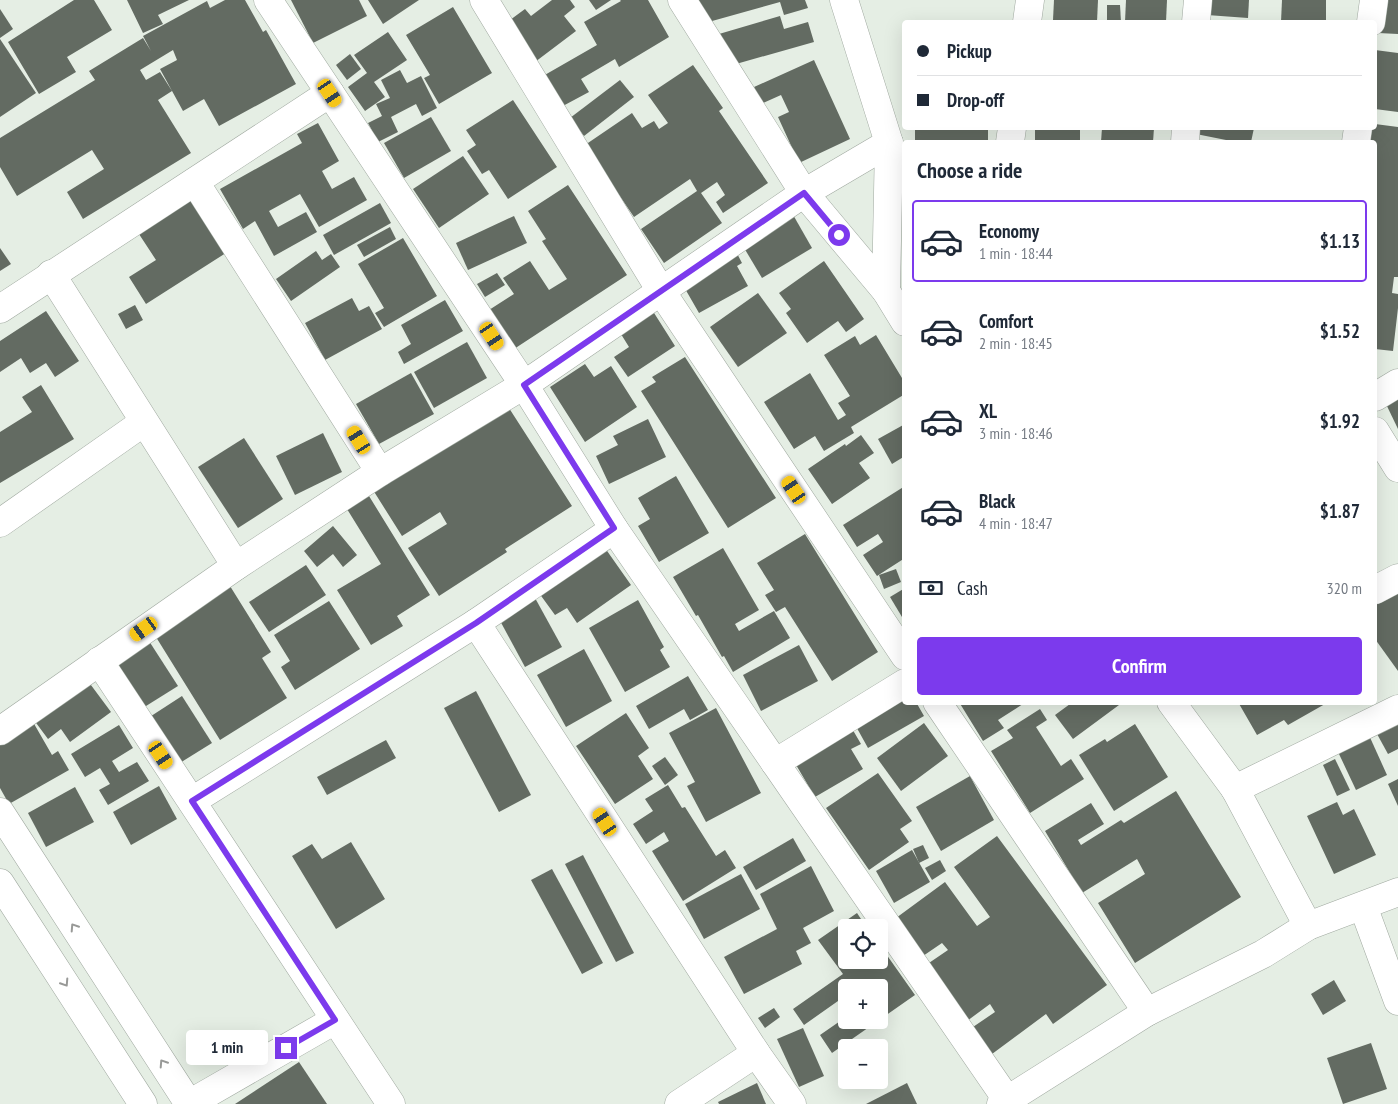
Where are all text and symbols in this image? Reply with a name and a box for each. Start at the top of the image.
text: Pickup [947,39,992,63]
car [315,76,344,110]
text: Drop-off [947,88,1004,112]
text: Choose a ride [917,156,1022,184]
icon: car [919,219,964,264]
text: Economy [979,219,1039,243]
route start [828,224,850,246]
text: $1.13 [1320,229,1360,253]
text: 1 min · 18:44 [979,243,1053,263]
icon: car [919,309,964,354]
text: Comfort [979,309,1033,333]
car [477,319,506,353]
text: $1.52 [1320,319,1360,343]
text: 2 min · 18:45 [979,333,1053,353]
icon: car [919,399,964,444]
text: XL [979,399,997,423]
text: $1.92 [1320,409,1360,433]
car [344,423,373,457]
text: 3 min · 18:46 [979,423,1053,443]
car [779,473,808,507]
icon: car [919,489,964,534]
text: Black [979,489,1015,513]
text: $1.87 [1320,499,1360,523]
text: 4 min · 18:47 [979,513,1053,533]
icon: cash [917,574,945,602]
text: Cash [957,576,988,600]
text: 320 m [1327,578,1362,598]
car [127,614,160,644]
button: Confirm [917,637,1362,695]
car [146,738,175,772]
car [590,805,619,839]
map controls [838,919,888,1089]
button: locate [838,919,888,969]
one-way arrow [71,923,81,932]
one-way arrow [58,978,68,987]
button: + [838,979,888,1029]
callout: 1 min [186,1030,268,1066]
text: 1 min [211,1037,243,1057]
route end [275,1037,297,1059]
button: − [838,1039,888,1089]
one-way arrow [159,1059,169,1068]

